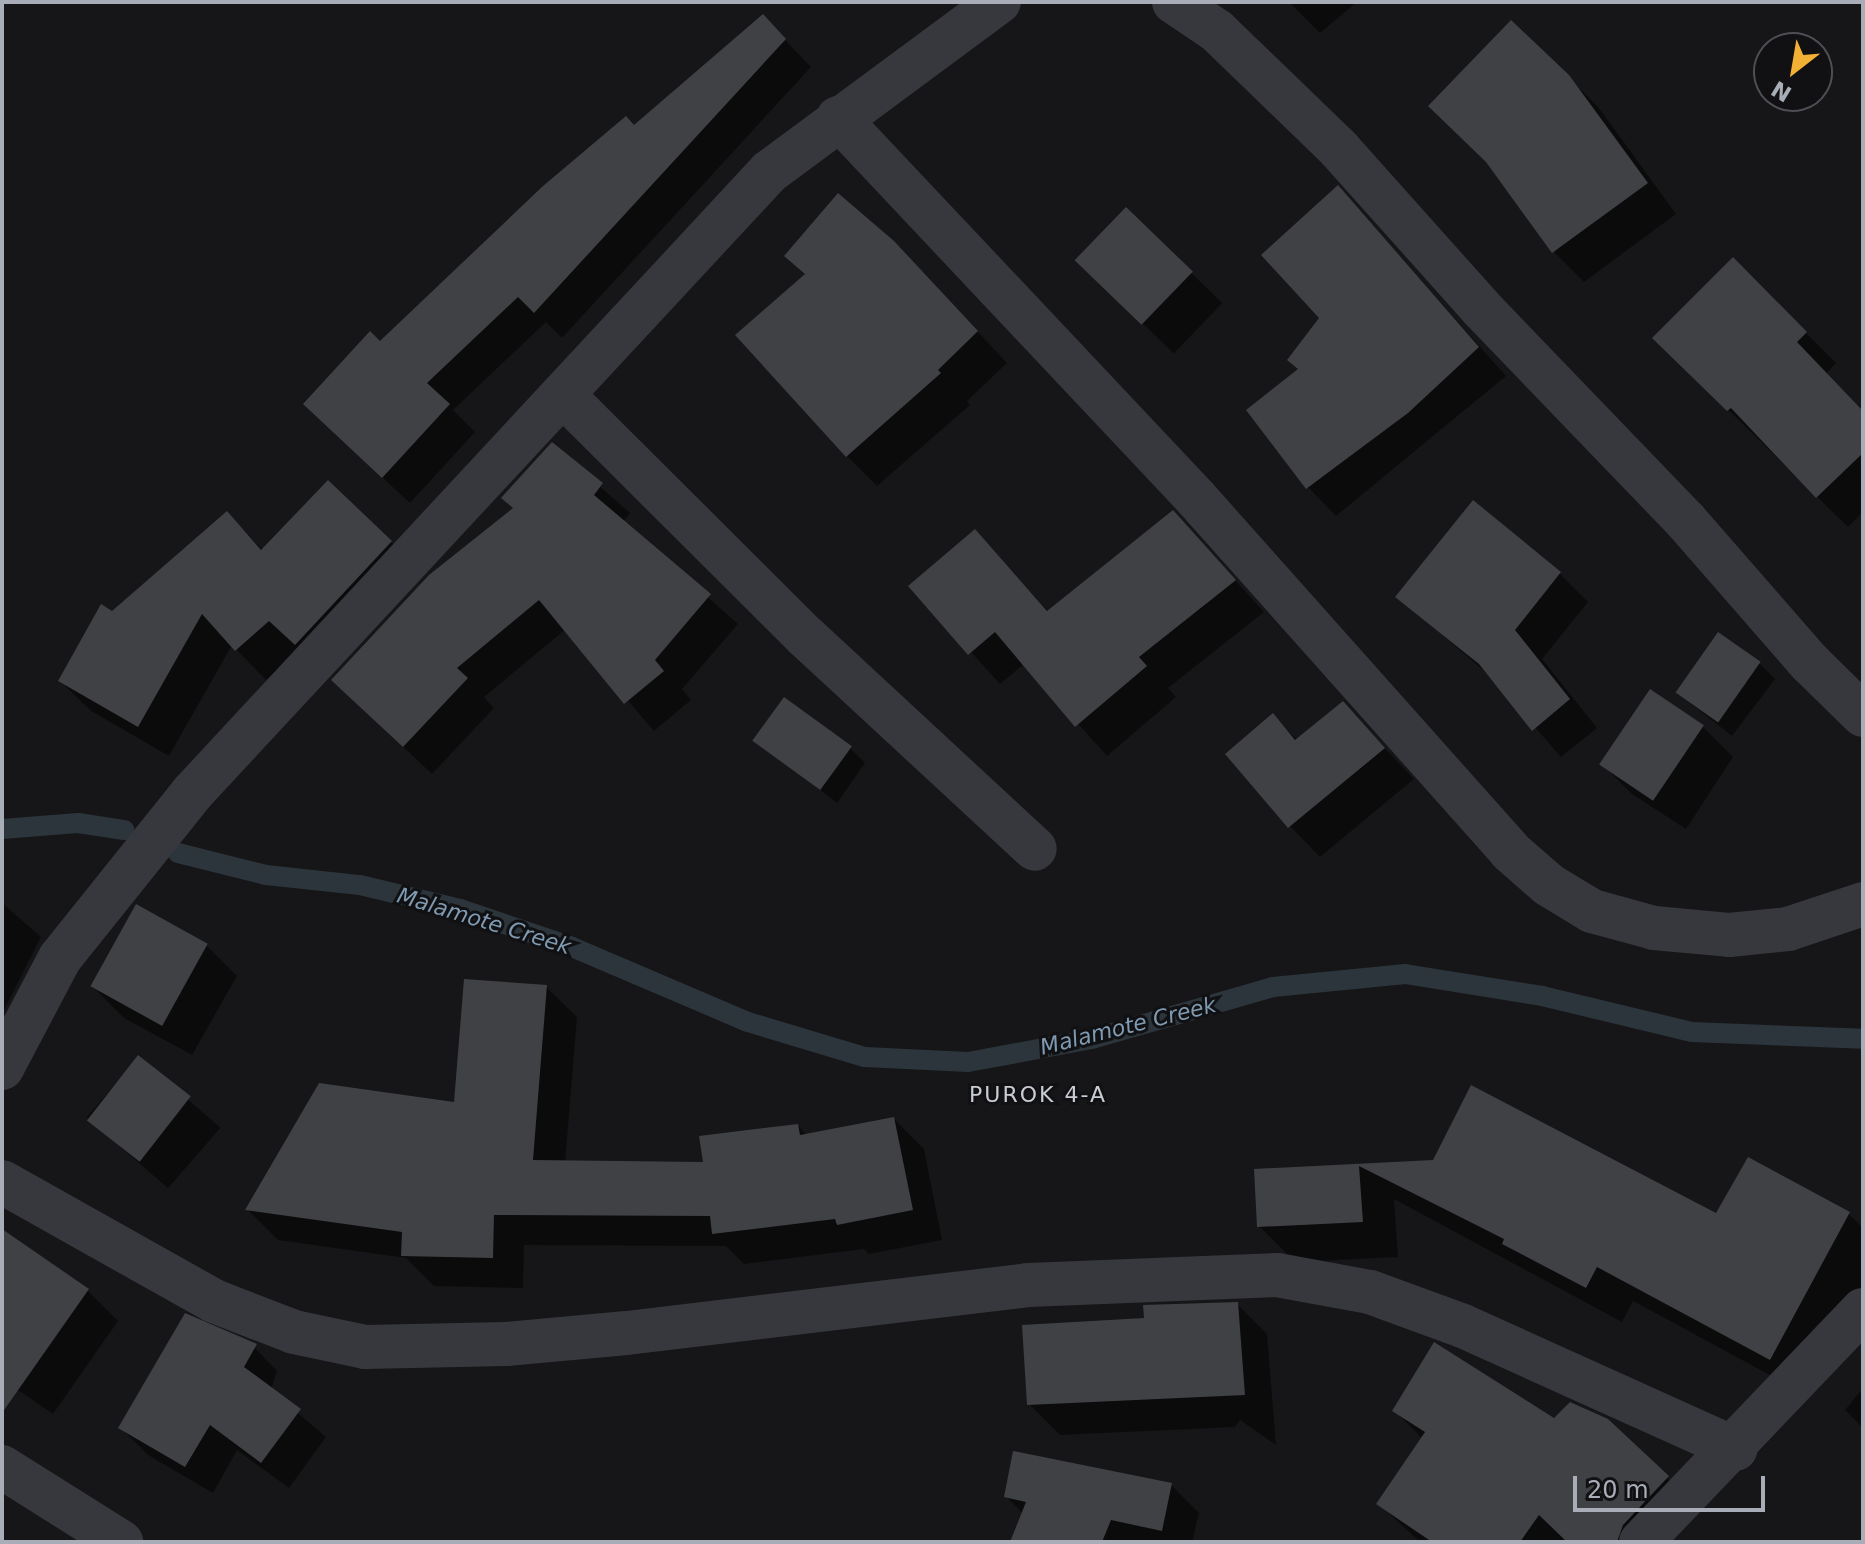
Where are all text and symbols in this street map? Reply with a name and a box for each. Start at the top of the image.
north arrow [1753,32,1833,112]
text: N [1767,76,1796,107]
water label: Malamote Creek [394,882,574,960]
water label: Malamote Creek [1037,991,1219,1061]
district label: PUROK 4-A [969,1082,1107,1108]
scale bar [1577,1460,1769,1510]
text: 20 m [1587,1476,1649,1504]

